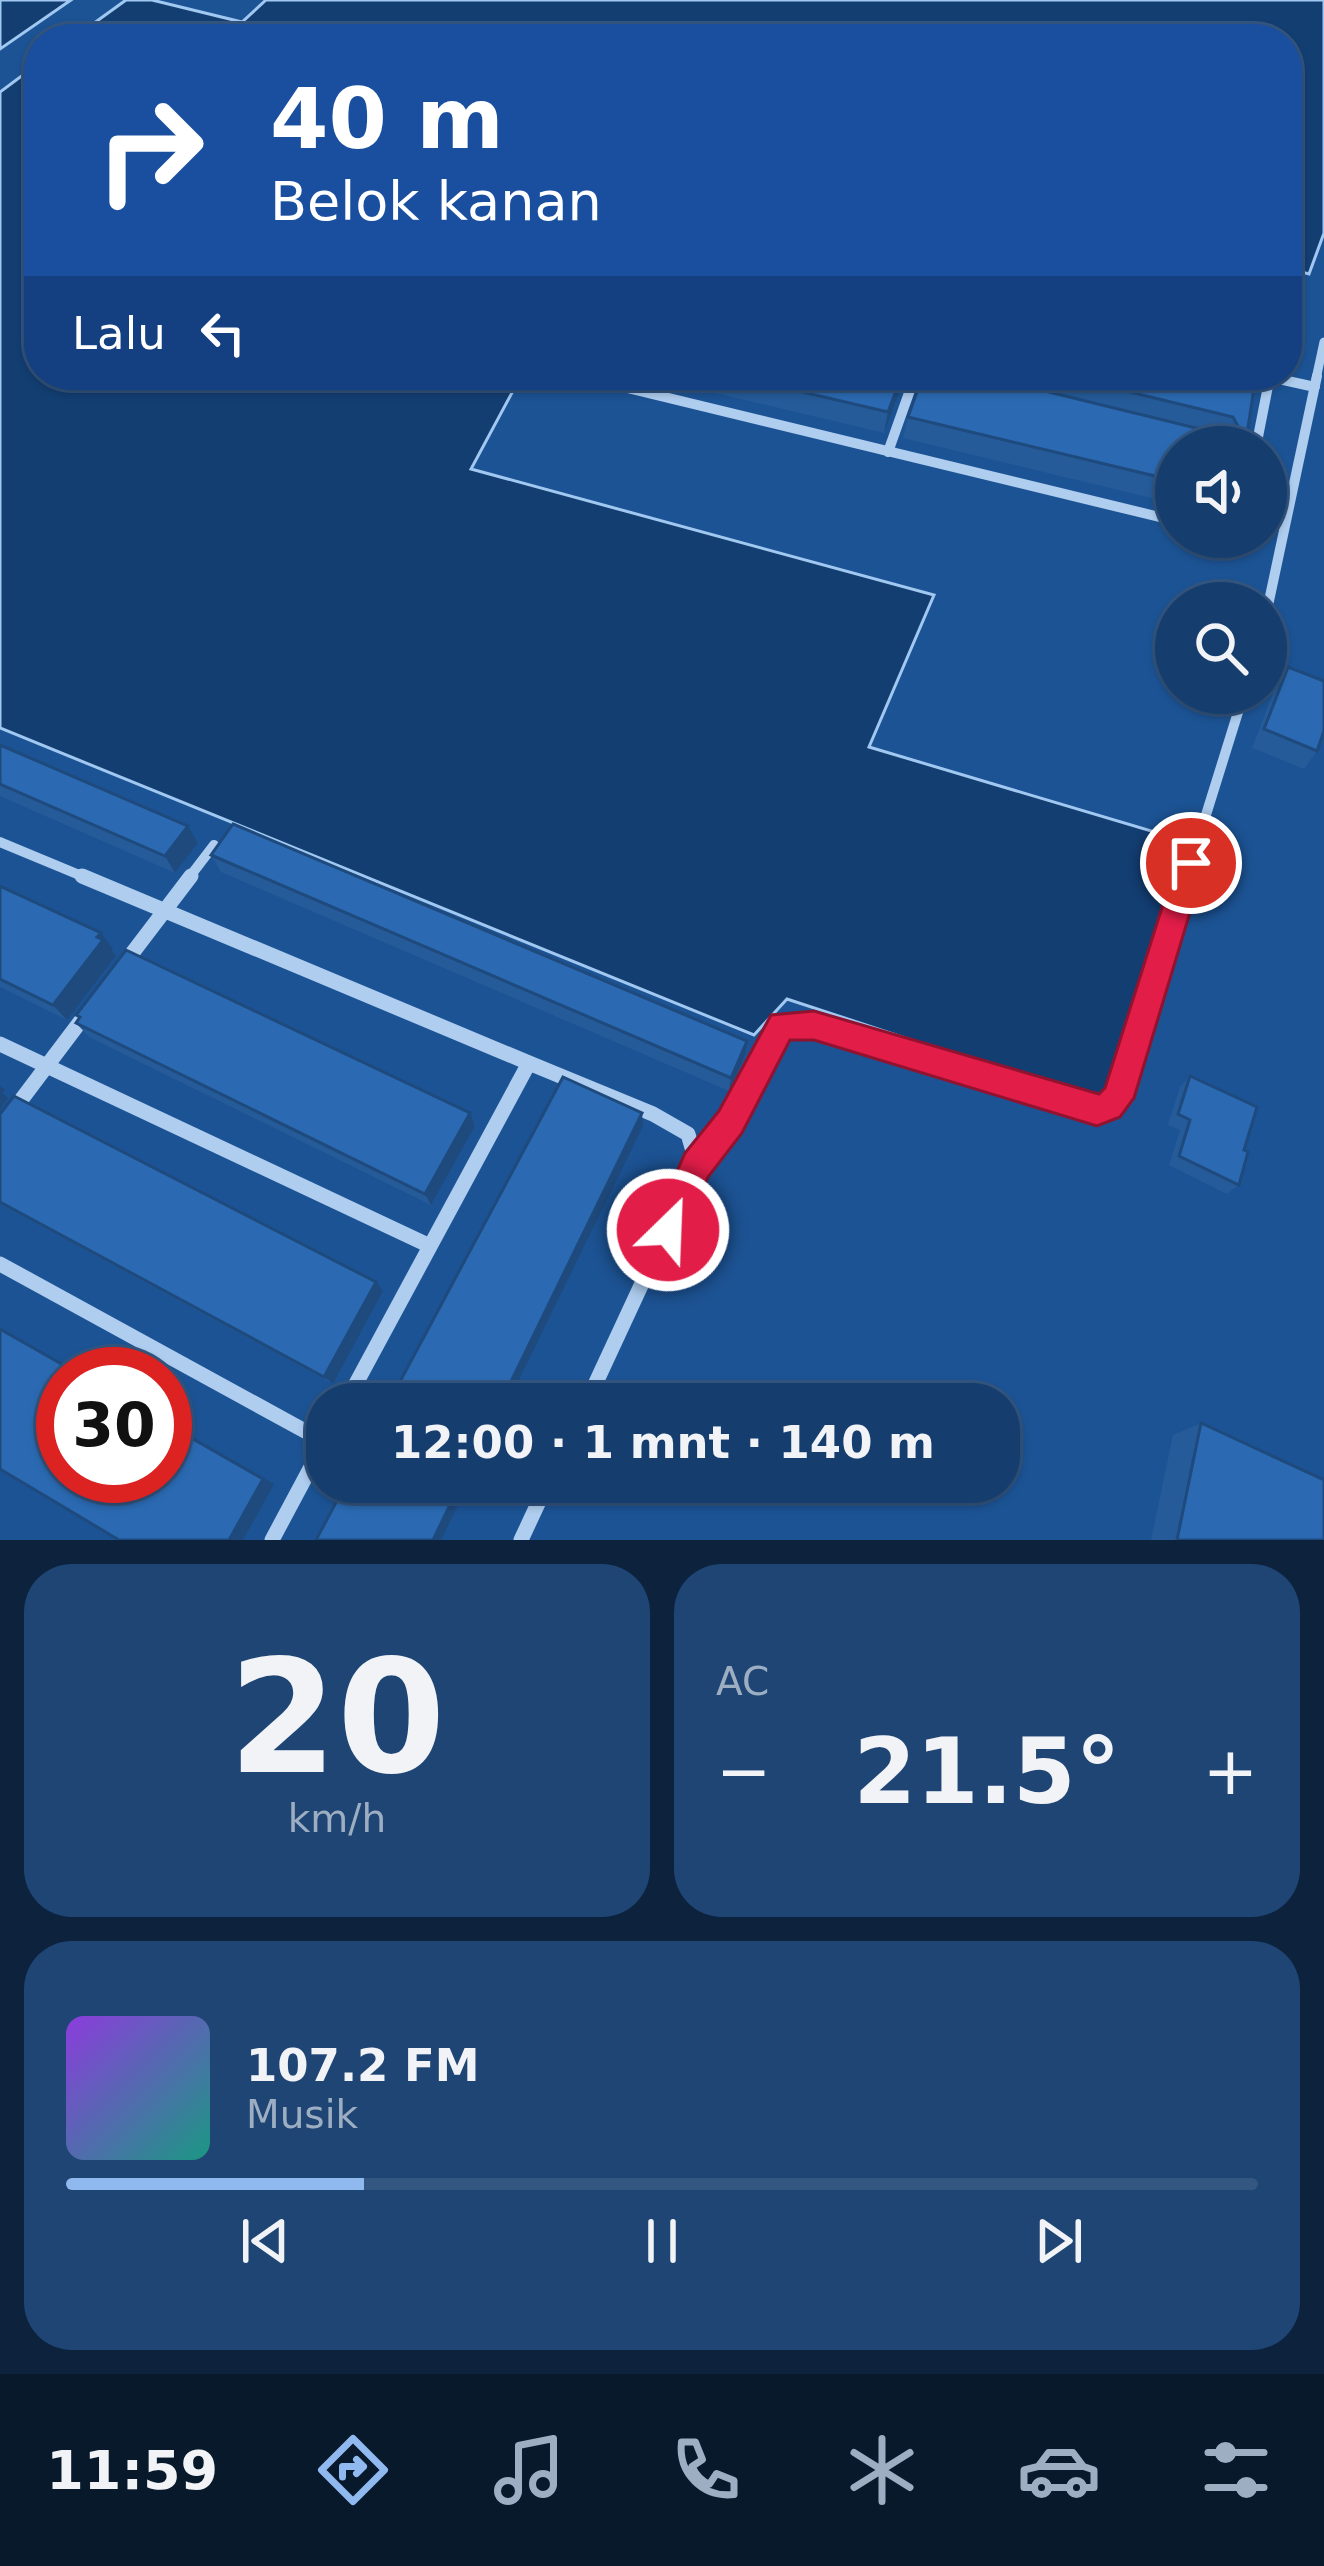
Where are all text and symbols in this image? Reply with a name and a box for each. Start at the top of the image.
text: 40 m [270,70,504,168]
icon: right [72,72,228,228]
text: Belok kanan [270,170,602,233]
icon: left [190,300,256,366]
text: Lalu [72,307,166,360]
map controls [1155,426,1287,714]
button: sound [1155,426,1287,558]
button: search [1155,582,1287,714]
pin [1140,812,1242,914]
icon: arrive [1158,830,1224,896]
position arrow [605,1167,731,1293]
speed limit sign: 30 [36,1347,192,1503]
text: 12:00 · 1 mnt · 140 m [391,1416,935,1469]
text: 20 [228,1627,446,1809]
text: AC [716,1659,769,1704]
text: 21.5° [853,1719,1121,1824]
text: − [716,1733,771,1810]
text: + [1203,1733,1258,1810]
text: km/h [288,1796,386,1841]
text: 107.2 FM [246,2039,480,2092]
text: Musik [246,2092,358,2137]
icon: previous [232,2208,298,2274]
icon: pause [629,2208,695,2274]
icon: next [1026,2208,1092,2274]
icon: directions [311,2428,395,2512]
icon: music [487,2428,571,2512]
icon: phone [664,2428,748,2512]
icon: climate [840,2428,924,2512]
icon: car [1017,2428,1101,2512]
icon: filters [1194,2428,1278,2512]
text: 11:59 [46,2439,218,2502]

